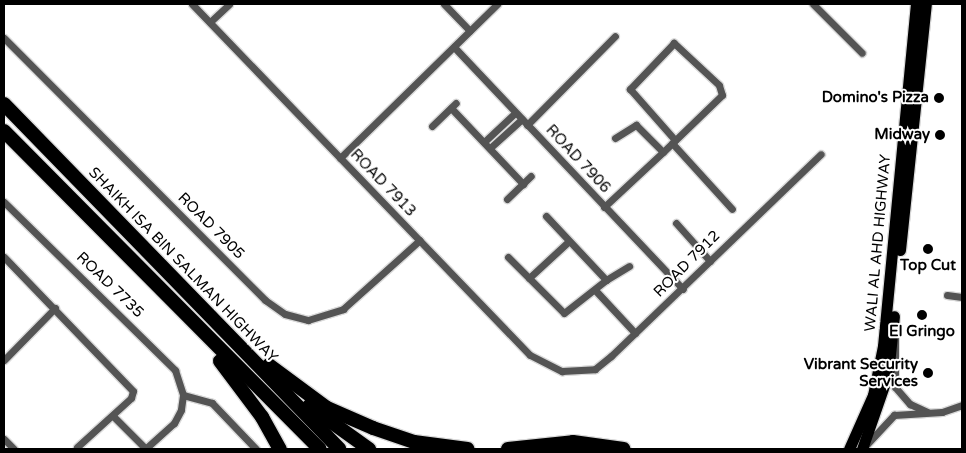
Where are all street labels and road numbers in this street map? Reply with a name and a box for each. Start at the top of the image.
street label: ROAD 7906 [542,121,614,197]
street label: ROAD 7913 [346,146,420,220]
street label: WALI AL AHD HIGHWAY [861,154,895,332]
street label: SHAIKH ISA BIN SALMAN HIGHWAY [85,164,281,366]
street label: ROAD 7905 [174,189,248,263]
street label: ROAD 7912 [650,227,724,301]
street label: ROAD 7735 [73,248,147,322]

